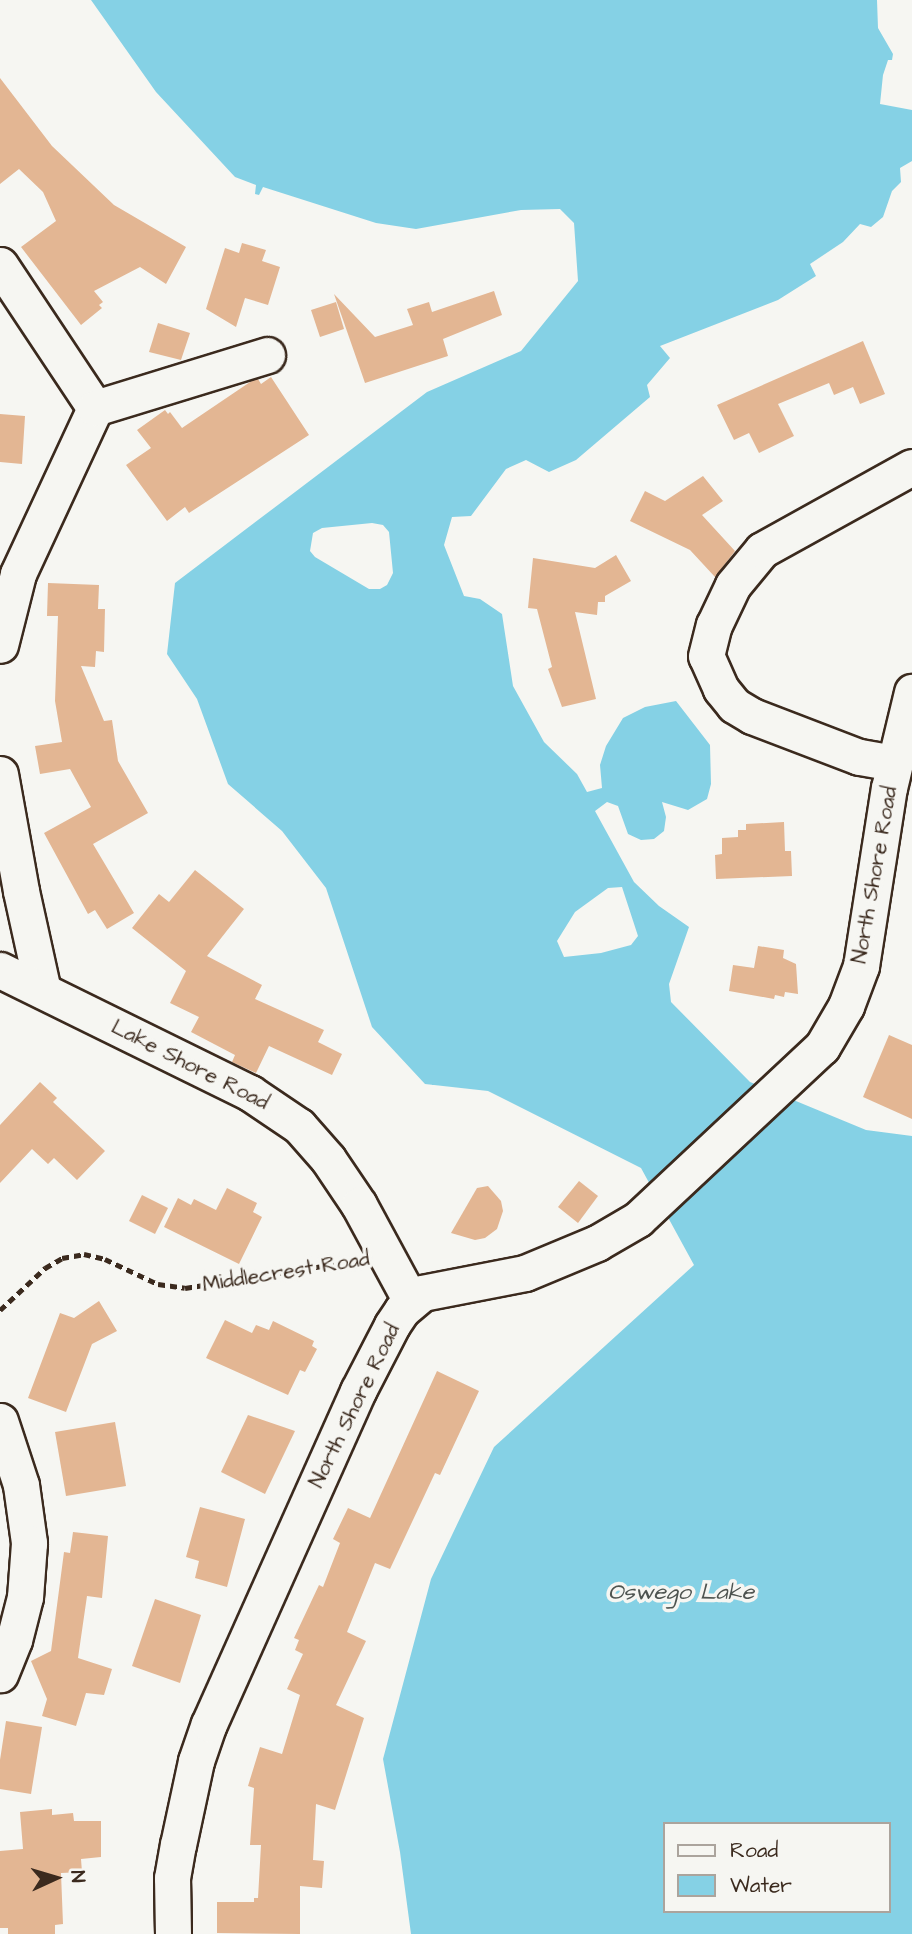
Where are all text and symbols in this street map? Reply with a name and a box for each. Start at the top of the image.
street label: North Shore Road [847,785,903,965]
street label: Lake Shore Road [107,1014,273,1116]
street label: Middlecrest Road [201,1246,371,1298]
street label: North Shore Road [304,1320,406,1492]
water label: Oswego Lake [608,1578,754,1606]
legend [664,1822,891,1913]
text: Road [730,1836,778,1865]
north arrow [21,1843,91,1913]
text: N [64,1870,91,1883]
text: Water [730,1871,792,1900]

